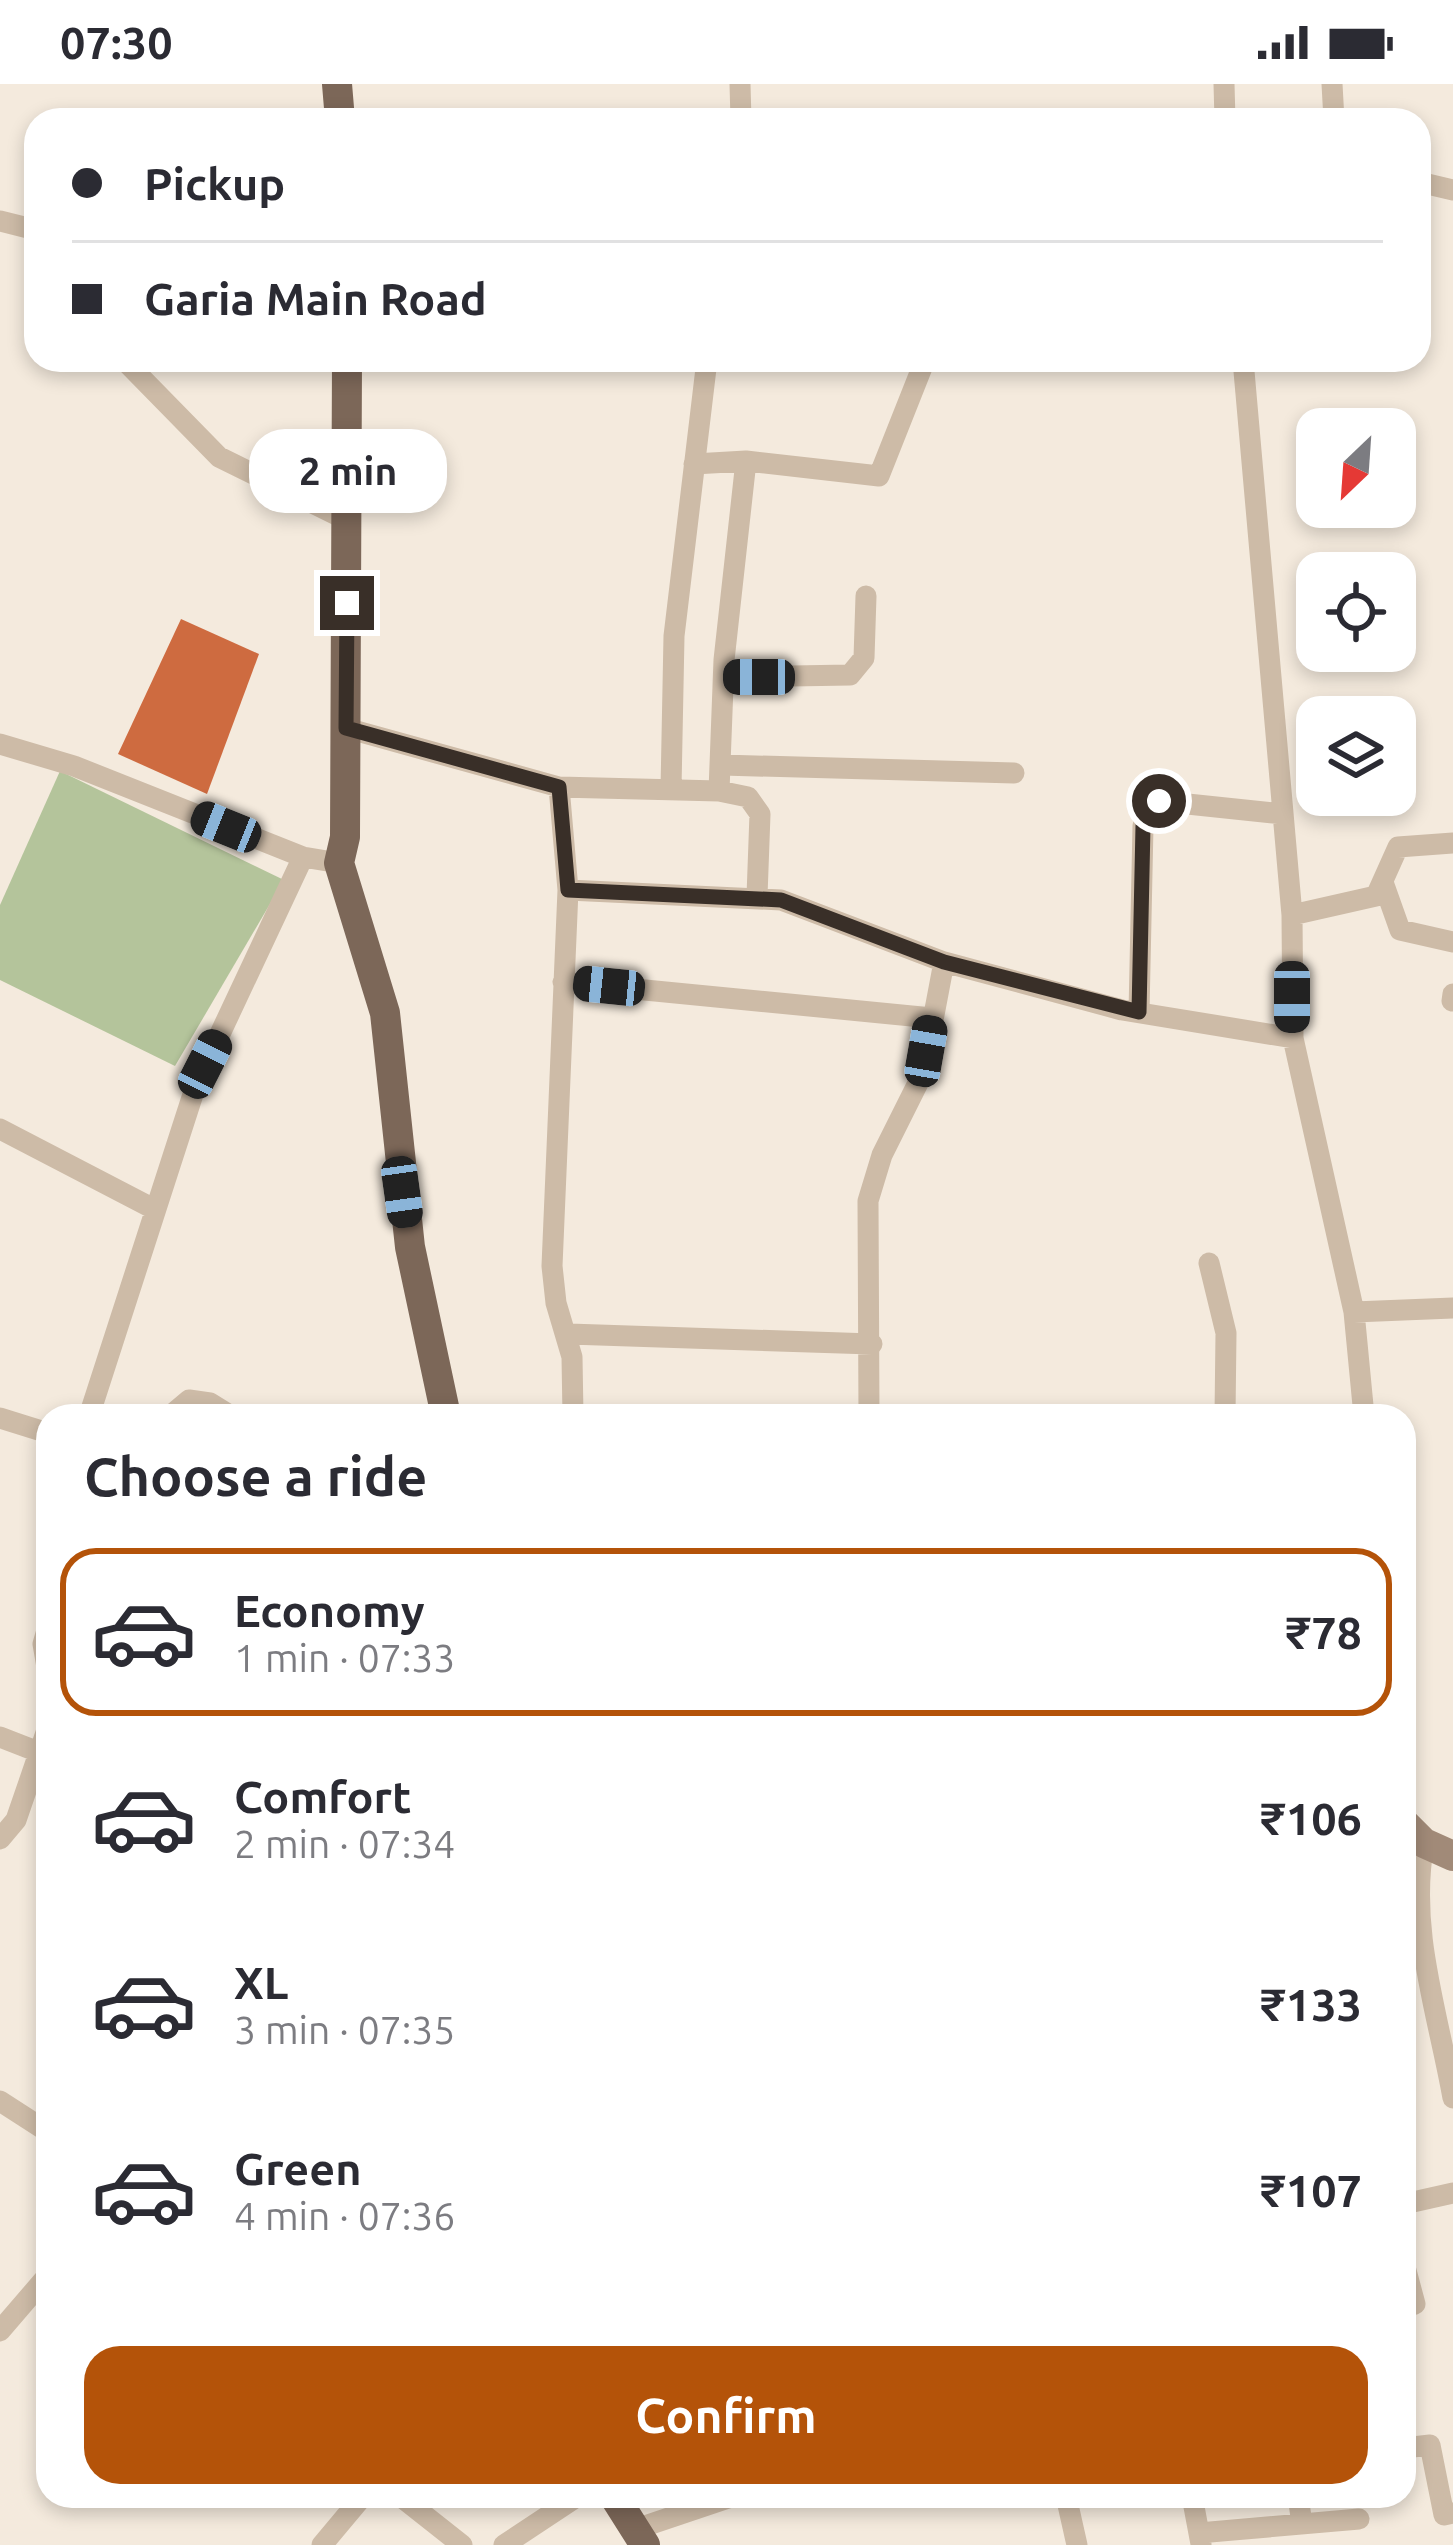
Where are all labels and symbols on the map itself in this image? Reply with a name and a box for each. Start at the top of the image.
north arrow [1296,408,1416,528]
callout: 2 min [248,429,446,513]
route end [320,576,374,630]
car [723,659,795,695]
route start [1132,774,1186,828]
car [186,797,266,857]
car [1274,961,1310,1033]
car [571,964,647,1008]
car [902,1012,950,1090]
car [173,1024,237,1104]
car [379,1154,425,1230]

